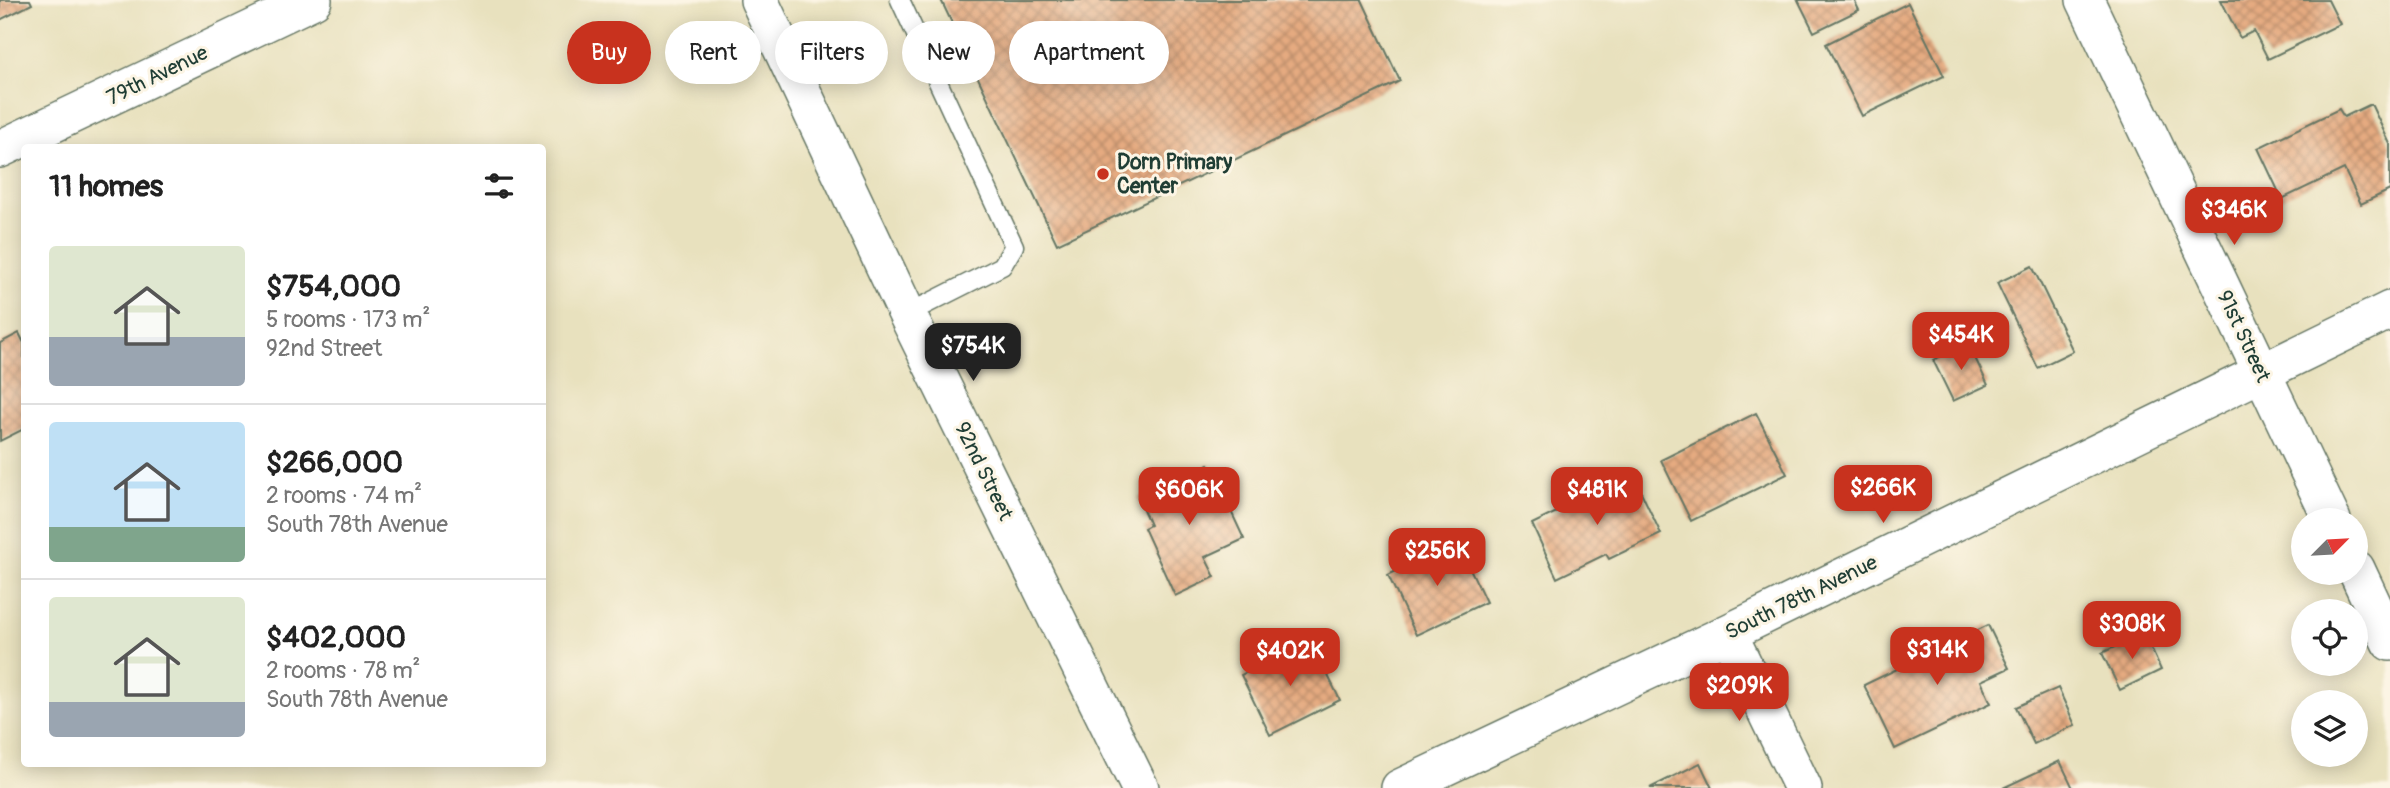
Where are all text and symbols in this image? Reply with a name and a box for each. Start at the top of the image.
chip: Buy [567,21,651,84]
chip: Rent [665,21,761,84]
chip: Filters [775,21,888,84]
chip: New [902,21,995,84]
chip: Apartment [1009,21,1169,84]
street label: 79th Avenue [102,39,213,112]
place label: Dorn Primary Center [1117,149,1232,200]
marker: Dorn Primary Center [1095,166,1111,182]
icon: filters [480,167,518,205]
text: 11 homes [49,168,163,205]
pin: $346K [2185,188,2283,247]
text: $346K [2201,195,2267,224]
text: $754,000 [266,268,401,305]
icon: home [105,274,189,358]
street label: 91st Street [2211,286,2277,387]
text: 5 rooms · 173 m² [266,305,430,334]
pin: $454K [1912,312,2010,372]
text: $454K [1928,320,1994,349]
pin: $754K [924,324,1022,383]
text: $754K [941,331,1005,360]
text: 92nd Street [266,334,382,363]
street label: 92nd Street [948,418,1019,525]
text: $266,000 [266,444,403,481]
icon: home [105,450,189,534]
pin: $266K [1834,466,1932,525]
pin: $606K [1140,468,1238,527]
pin: $481K [1548,468,1646,527]
text: $266K [1850,473,1916,502]
text: $606K [1155,475,1223,504]
text: $481K [1567,475,1627,504]
text: 2 rooms · 74 m² [266,481,422,510]
north arrow [2291,508,2368,584]
map controls [2291,508,2368,767]
text: South 78th Avenue [266,510,448,539]
pin: $256K [1388,528,1486,588]
text: $256K [1404,536,1470,565]
street label: South 78th Avenue [1721,549,1882,646]
button: locate [2291,599,2368,676]
pin: $308K [2083,602,2181,661]
text: $308K [2099,609,2165,638]
text: $402,000 [266,619,406,656]
icon: home [105,625,189,709]
pin: $402K [1241,628,1339,688]
pin: $314K [1888,628,1986,687]
text: $314K [1906,635,1968,664]
text: $402K [1256,636,1324,665]
text: 2 rooms · 78 m² [266,656,420,685]
pin: $209K [1690,664,1788,723]
text: $209K [1706,671,1772,700]
text: South 78th Avenue [266,685,448,714]
button: layers [2291,690,2368,767]

